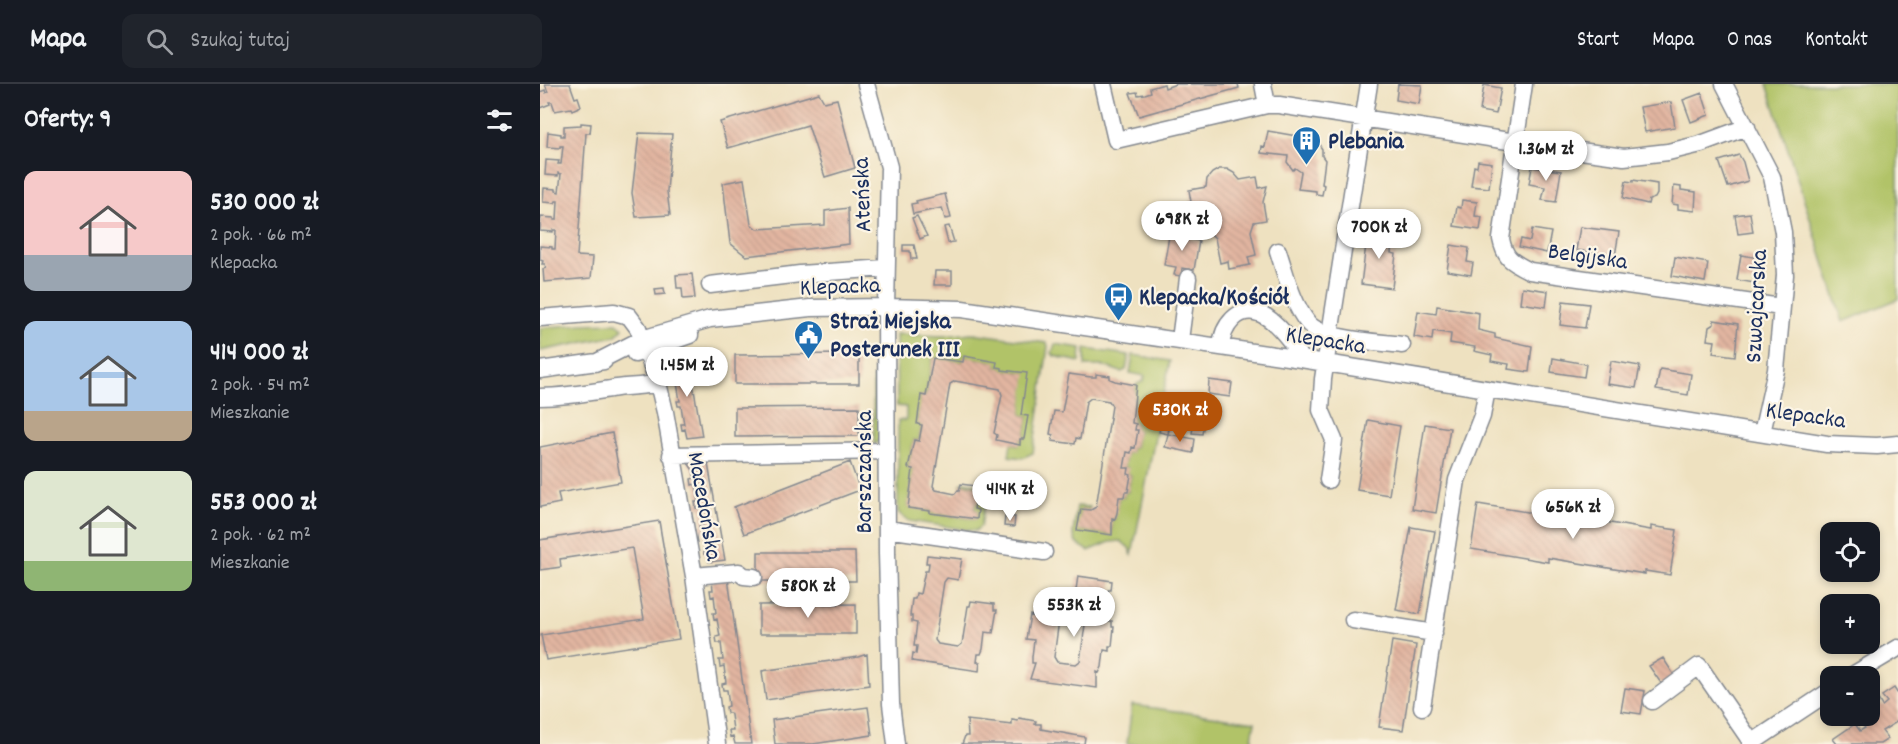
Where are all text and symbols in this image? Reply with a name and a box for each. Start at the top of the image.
search box [122,14,542,68]
text: Mapa [30,21,86,61]
icon: search [143,25,176,58]
text: Szukaj tutaj [191,26,290,57]
text: Start [1577,26,1619,56]
text: Mapa [1652,26,1694,56]
text: O nas [1727,26,1772,56]
text: Kontakt [1805,26,1868,56]
text: Oferty: 9 [24,102,111,139]
icon: filters [483,104,516,137]
building icon: Plebania [1291,124,1323,166]
place label: Plebania [1328,126,1404,160]
pin: 1.36M zł [1484,131,1608,182]
text: 1.36M zł [1518,136,1574,164]
street label: Ateńska [846,156,882,233]
text: 530 000 zł [210,185,319,222]
icon: home [72,195,144,267]
pin: 698K zł [1127,201,1237,252]
text: 698K zł [1155,206,1209,234]
pin: 700K zł [1324,209,1434,260]
text: 700K zł [1351,214,1407,242]
text: 2 pok. · 66 m² [210,222,312,250]
street label: Belgijska [1546,236,1630,280]
street label: Szwajcarska [1738,248,1778,364]
text: Klepacka [210,250,277,278]
street label: Klepacka [799,270,882,306]
bus stop icon: Klepacka/Kościół [1102,280,1134,322]
place label: Klepacka/Kościół [1139,282,1290,316]
place label: Straż Miejska Posterunek III [830,306,960,368]
public building icon: Straż Miejska Posterunek III [793,318,825,360]
street label: Klepacka [1283,319,1369,365]
text: 414 000 zł [210,335,308,372]
icon: home [72,345,144,417]
pin: 1.45M zł [625,347,749,398]
text: 1.45M zł [660,352,714,380]
text: 2 pok. · 54 m² [210,372,310,400]
pin: 530K zł [1125,392,1235,443]
street label: Klepacka [1763,395,1848,440]
text: 530K zł [1152,397,1208,425]
text: Mieszkanie [210,400,289,428]
street label: Barszczańska [849,410,883,534]
street label: Macedońska [677,450,729,564]
pin: 414K zł [955,471,1065,522]
text: 414K zł [986,476,1034,504]
text: 553 000 zł [210,485,317,522]
pin: 656K zł [1518,489,1628,540]
text: 656K zł [1545,494,1601,522]
icon: home [72,495,144,567]
text: 2 pok. · 62 m² [210,522,311,550]
map controls [1820,522,1880,726]
button: locate [1820,522,1880,582]
text: Mieszkanie [210,550,289,578]
pin: 580K zł [753,568,863,619]
text: 580K zł [781,573,835,601]
pin: 553K zł [1019,587,1129,638]
text: 553K zł [1047,592,1101,620]
button: + [1820,594,1880,654]
button: − [1820,666,1880,726]

